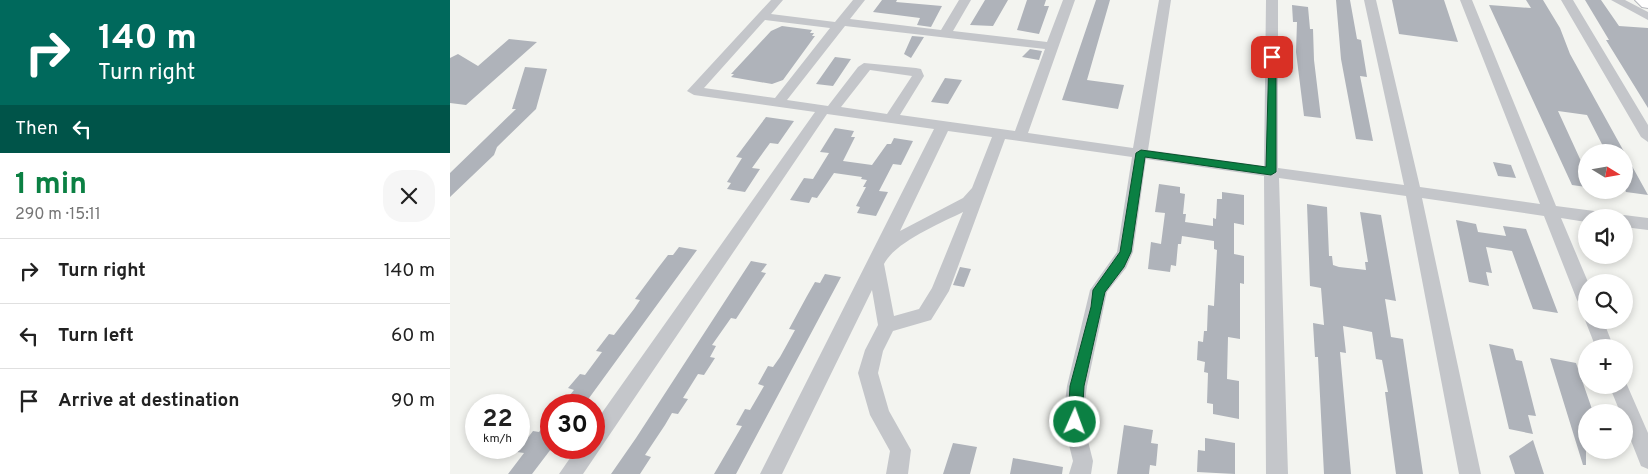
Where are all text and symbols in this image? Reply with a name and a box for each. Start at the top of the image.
text: 140 m [98,17,197,61]
icon: right [15,20,80,85]
pin [1251,36,1293,78]
icon: arrive [1258,43,1286,71]
text: Turn right [98,60,195,87]
icon: left [68,115,96,143]
text: Then [15,117,58,141]
north arrow [1578,144,1632,199]
map controls [1578,144,1633,459]
text: 1 min [15,167,87,204]
button: close [383,170,435,222]
text: 290 m · 15:11 [15,205,101,225]
button: sound [1578,209,1633,264]
icon: right [15,257,43,285]
text: Turn right [58,259,146,283]
text: 140 m [384,259,435,283]
button: search [1578,274,1633,329]
icon: left [15,322,43,350]
text: Turn left [58,324,134,348]
text: 60 m [391,324,435,348]
button: + [1578,339,1633,394]
icon: arrive [15,387,43,415]
text: Arrive at destination [58,389,239,413]
text: 90 m [391,389,435,413]
speed limit sign: 30 [540,394,605,459]
position arrow [1048,395,1100,447]
text: 22 [482,404,513,436]
button: − [1578,404,1633,459]
text: km/h [483,431,512,447]

